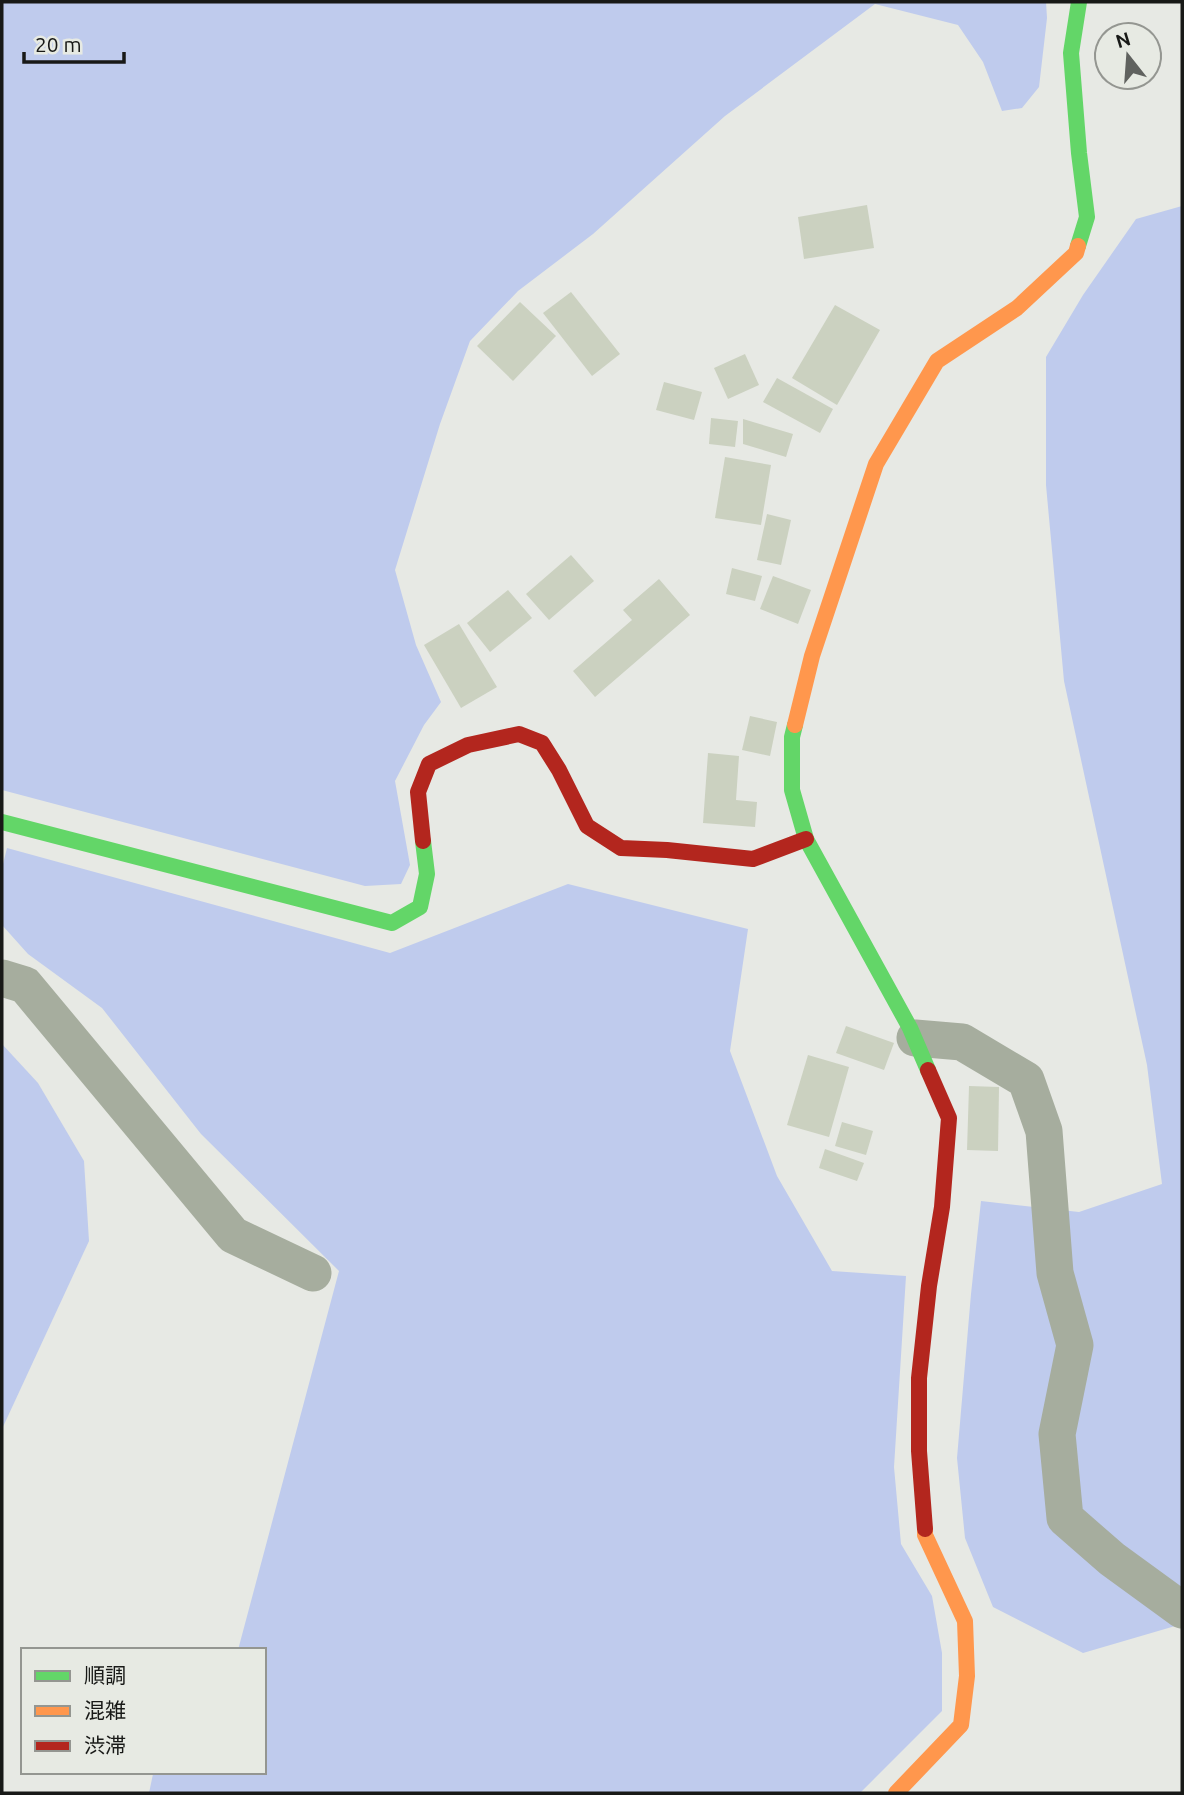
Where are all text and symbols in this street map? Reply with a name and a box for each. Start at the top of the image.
scale bar [24,21,124,65]
north arrow [1093,21,1163,91]
text: N [1113,27,1133,52]
text: 20 m [35,32,82,56]
legend [21,1648,266,1774]
text: 順調 [84,1663,126,1687]
text: 混雑 [84,1698,126,1722]
text: 渋滞 [84,1733,126,1757]

